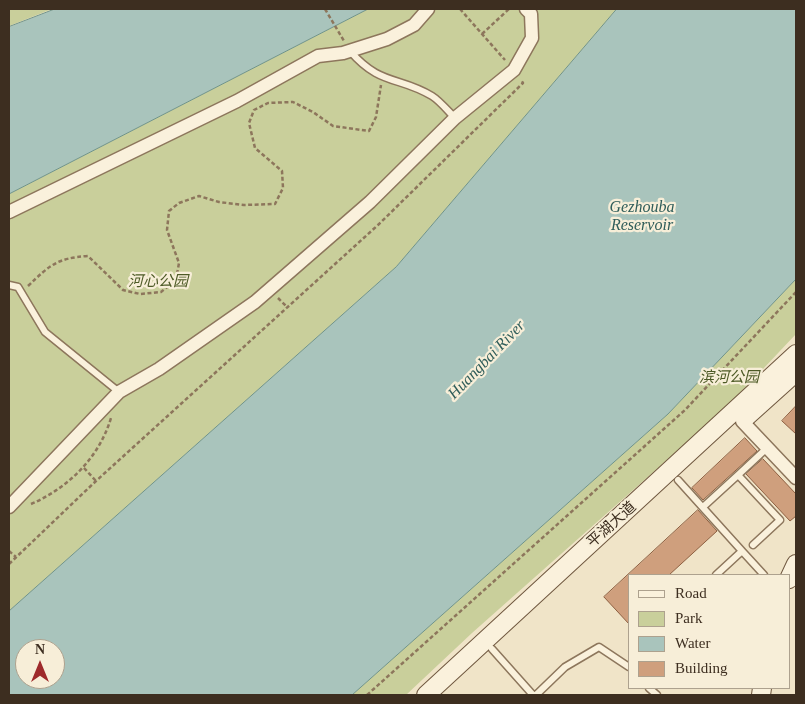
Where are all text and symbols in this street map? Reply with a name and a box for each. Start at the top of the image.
water label: Gezhouba Reservoir [610,198,674,236]
park label: 河心公园 [128,273,188,291]
water label: Huangbai River [444,316,530,404]
park label: 滨河公园 [699,369,759,387]
street label: 平湖大道 [584,498,640,552]
legend [628,574,790,689]
text: Road [675,585,707,601]
text: Park [675,610,703,626]
text: Water [675,635,710,651]
north arrow [15,639,65,689]
text: N [35,642,45,657]
text: Building [675,660,728,676]

